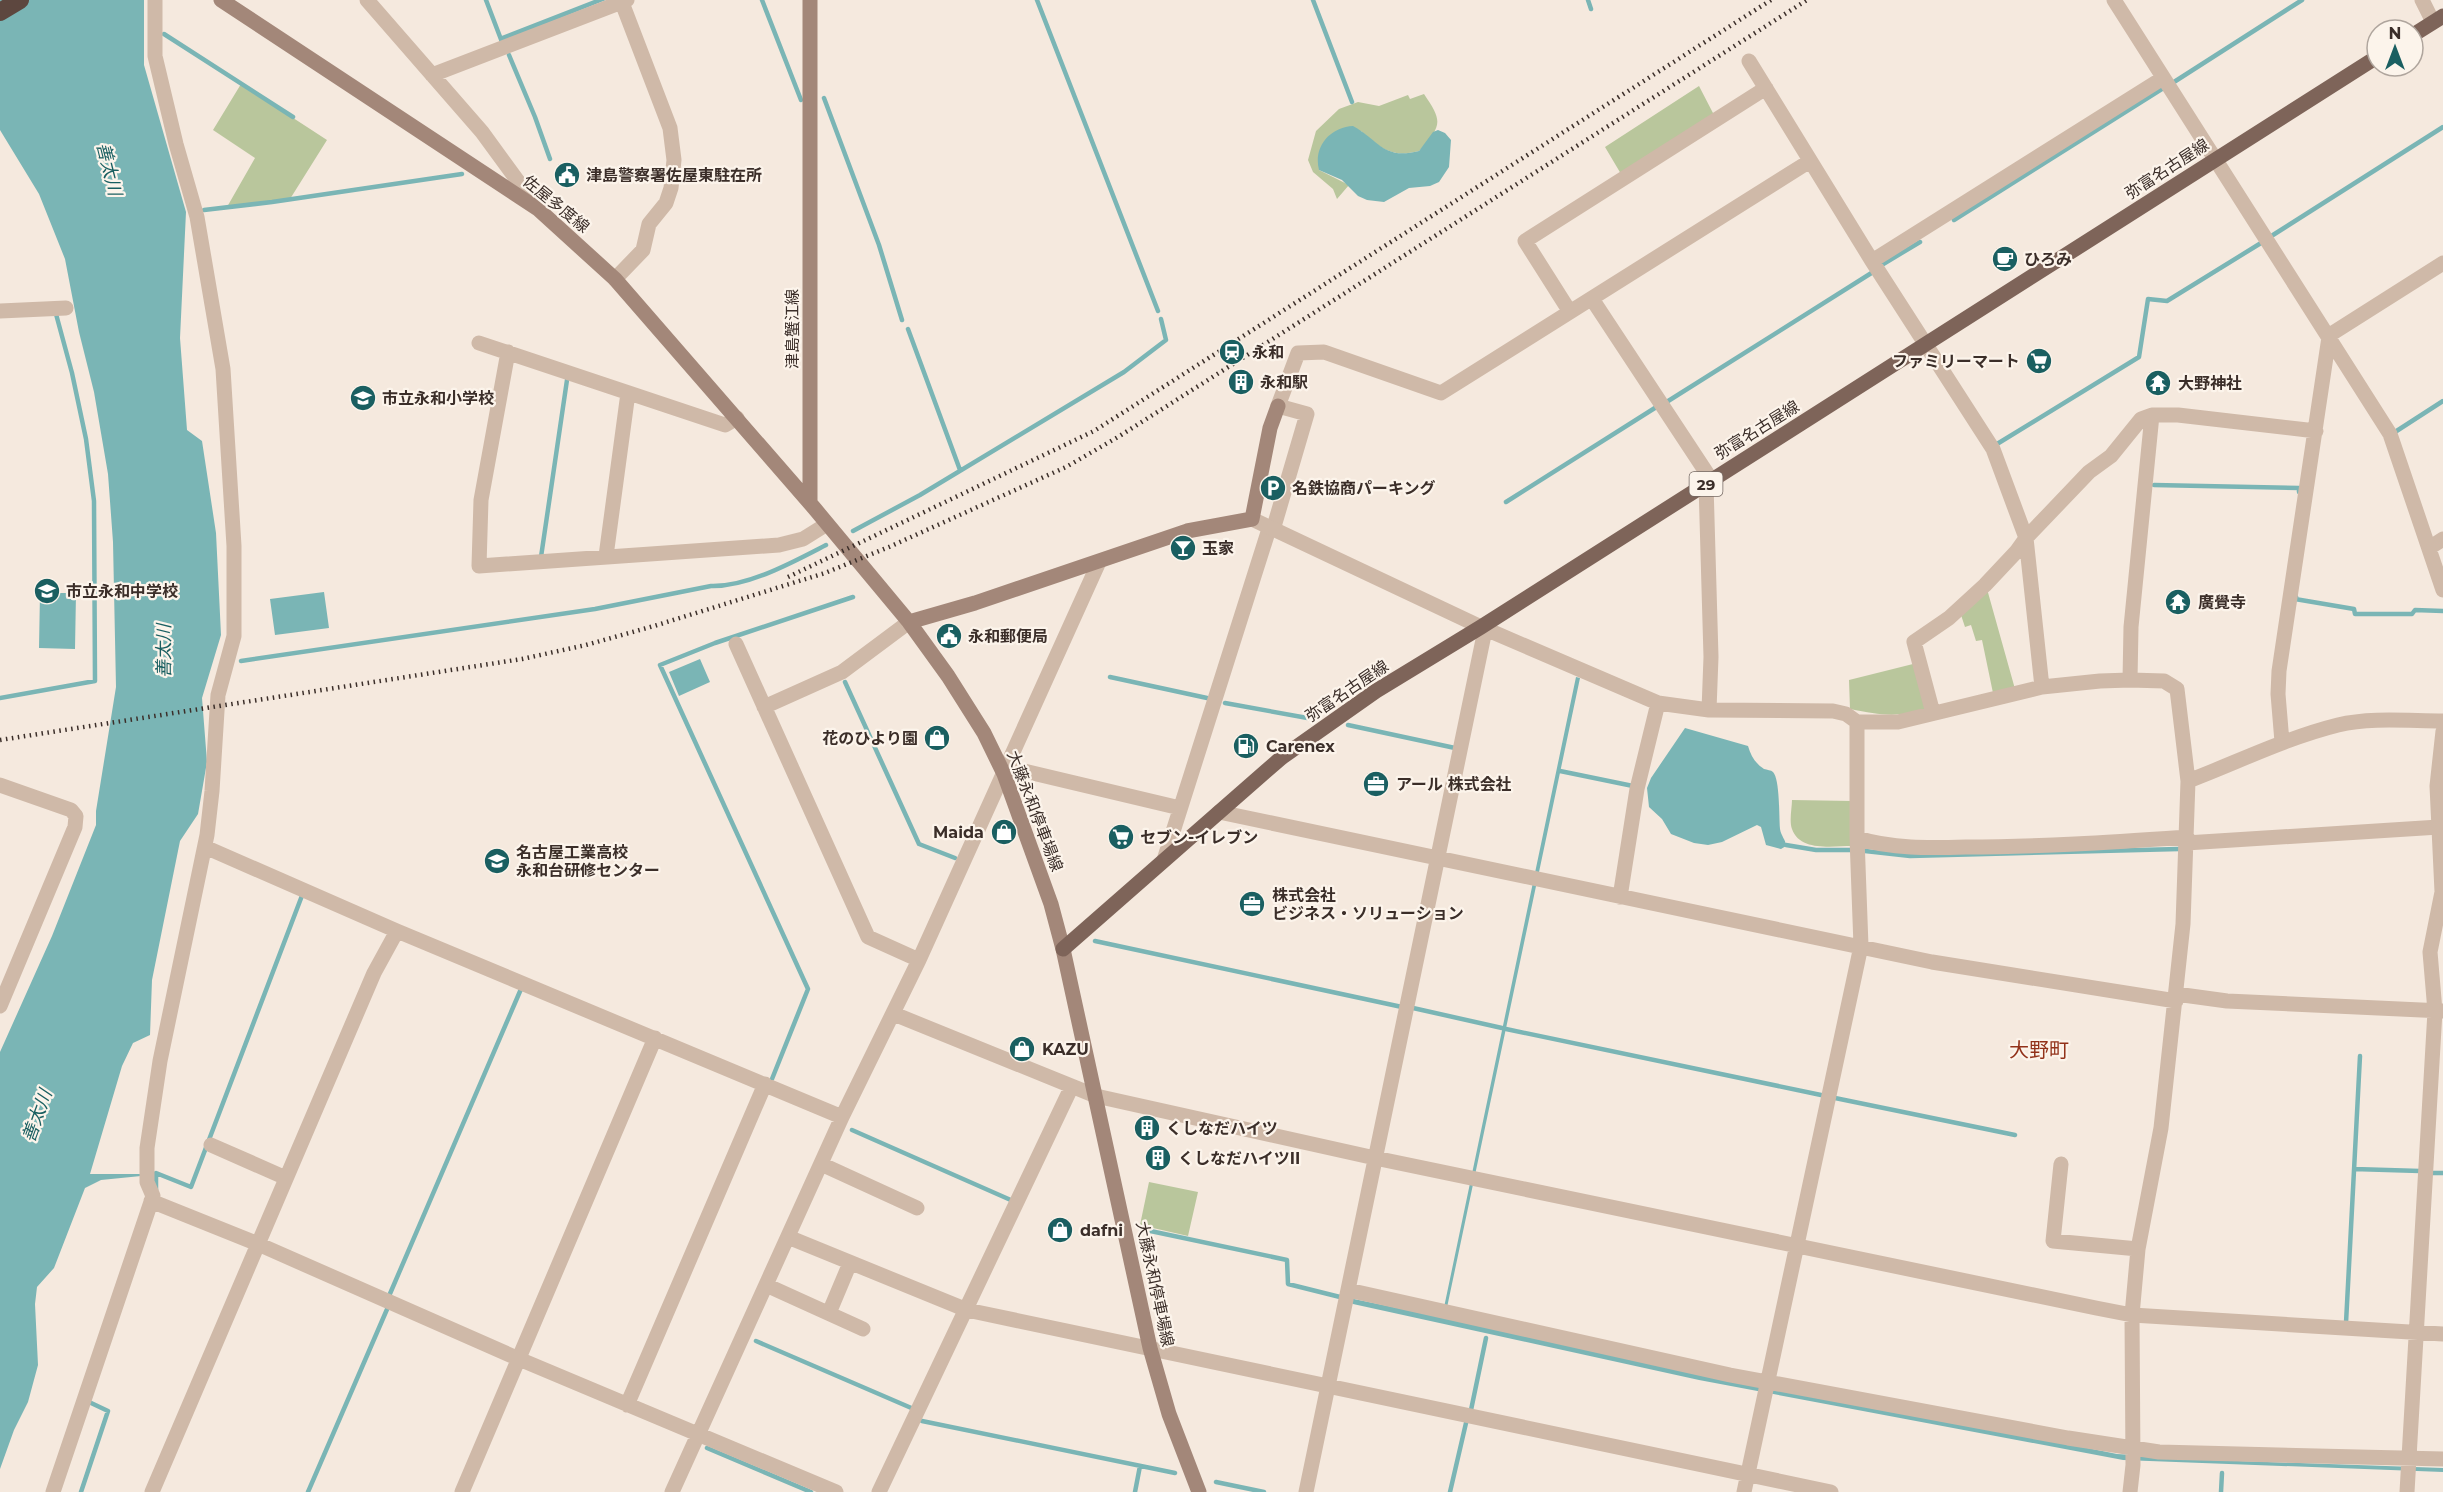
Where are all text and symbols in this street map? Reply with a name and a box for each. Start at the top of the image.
north arrow [2365,18,2425,78]
text: N [2389,24,2401,43]
street label: 弥富名古屋線 [2122,135,2212,203]
water label: 善太川 [92,140,127,200]
public building icon: 津島警察署佐屋東駐在所 [552,160,582,190]
place label: 津島警察署佐屋東駐在所 [586,166,762,185]
street label: 佐屋多度線 [519,171,593,237]
cafe icon: ひろみ [1990,244,2020,274]
place label: ひろみ [2024,250,2072,269]
street label: 津島蟹江線 [783,289,802,369]
station icon: 永和 [1217,337,1247,367]
place label: 永和 [1252,343,1284,362]
supermarket icon: ファミリーマート [2024,346,2054,376]
place label: ファミリーマート [1892,352,2020,371]
building icon: 永和駅 [1226,367,1256,397]
temple icon: 大野神社 [2143,368,2173,398]
place label: 永和駅 [1260,373,1308,392]
place label: 大野神社 [2178,374,2242,393]
school or university icon: 市立永和小学校 [348,383,378,413]
place label: 市立永和小学校 [382,389,494,408]
street label: 弥富名古屋線 [1711,397,1803,463]
road number: 29 [1690,472,1722,496]
parking icon: 名鉄協商パーキング [1258,473,1288,503]
place label: 名鉄協商パーキング [1292,479,1436,498]
bar icon: 玉家 [1168,533,1198,563]
place label: 玉家 [1202,539,1234,558]
school or university icon: 市立永和中学校 [32,576,62,606]
place label: 市立永和中学校 [66,582,178,601]
temple icon: 廣覺寺 [2163,587,2193,617]
place label: 廣覺寺 [2198,593,2246,612]
public building icon: 永和郵便局 [934,621,964,651]
water label: 善太川 [153,622,175,678]
place label: 永和郵便局 [968,627,1048,646]
street label: 弥富名古屋線 [1302,656,1392,726]
shop icon: 花のひより園 [922,723,952,753]
place label: 花のひより園 [822,729,918,748]
fuel station icon: Carenex [1231,731,1261,761]
place label: Carenex [1266,737,1335,756]
street label: 大藤永和停車場線 [1003,748,1067,874]
office icon: アール 株式会社 [1361,769,1391,799]
place label: アール 株式会社 [1396,775,1512,794]
shop icon: Maida [989,817,1019,847]
supermarket icon: セブン-イレブン [1106,822,1136,852]
place label: Maida [933,823,984,842]
place label: セブン-イレブン [1140,828,1258,847]
place label: 名古屋工業高校 永和台研修センター [516,843,660,880]
school or university icon: 名古屋工業高校 永和台研修センター [482,846,512,876]
place label: 株式会社 ビジネス・ソリューション [1272,886,1464,923]
office icon: 株式会社 ビジネス・ソリューション [1237,889,1267,919]
shop icon: KAZU [1007,1034,1037,1064]
district label: 大野町 [2009,1038,2069,1062]
place label: KAZU [1042,1040,1089,1059]
water label: 善太川 [17,1085,57,1145]
building icon: くしなだハイツ [1132,1113,1162,1143]
place label: くしなだハイツ [1166,1119,1278,1138]
building icon: くしなだハイツII [1143,1143,1173,1173]
place label: くしなだハイツII [1178,1149,1300,1168]
shop icon: dafni [1045,1215,1075,1245]
street label: 大藤永和停車場線 [1132,1219,1178,1349]
place label: dafni [1080,1221,1123,1240]

